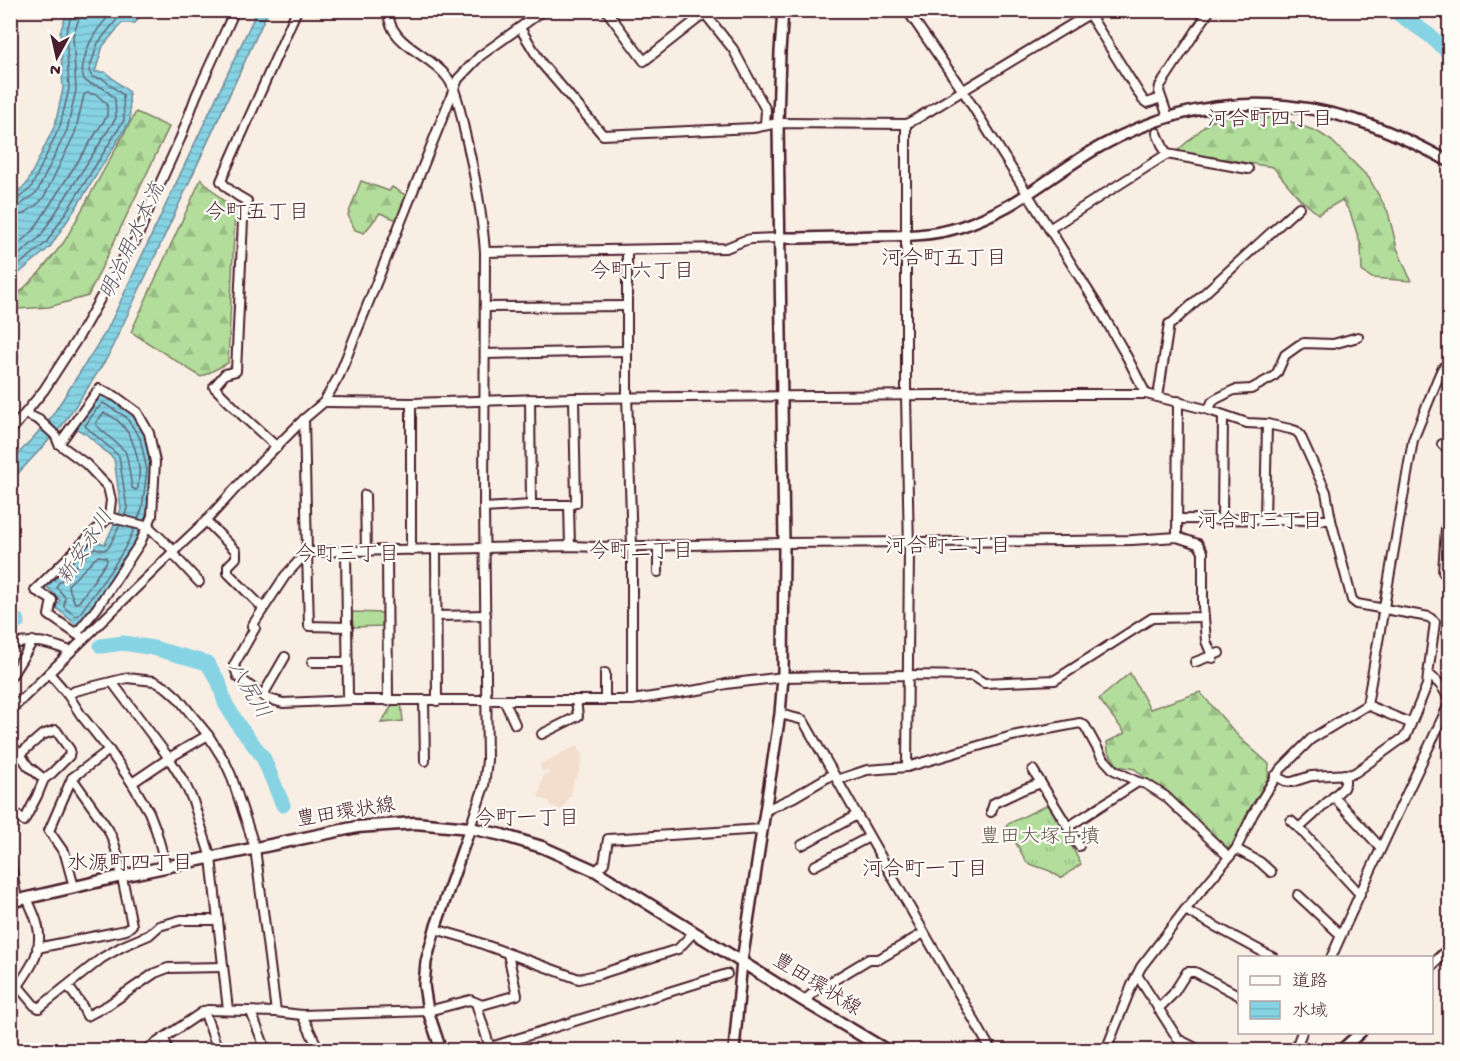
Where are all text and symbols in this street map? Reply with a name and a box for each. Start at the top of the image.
north arrow [27,27,87,87]
text: N [48,58,62,79]
district label: 河合町四丁目 [1207,108,1333,134]
water label: 明治用水本流 [95,177,173,304]
district label: 今町五丁目 [205,201,310,227]
district label: 河合町五丁目 [881,247,1007,273]
district label: 今町六丁目 [590,260,695,286]
water label: 新安永川 [53,505,120,590]
district label: 河合町三丁目 [1197,510,1323,536]
district label: 河合町二丁目 [885,535,1011,561]
district label: 今町二丁目 [589,540,694,566]
district label: 今町三丁目 [295,543,400,569]
water label: 八尻川 [220,657,274,725]
street label: 豊田環状線 [295,793,397,833]
district label: 今町一丁目 [475,807,580,833]
park label: 豊田大塚古墳 [980,825,1100,850]
district label: 水源町四丁目 [67,852,193,878]
district label: 河合町一丁目 [862,858,988,884]
street label: 豊田環状線 [768,948,866,1022]
legend [1238,956,1433,1034]
text: 道路 [1292,971,1328,993]
text: 水域 [1292,1001,1328,1023]

